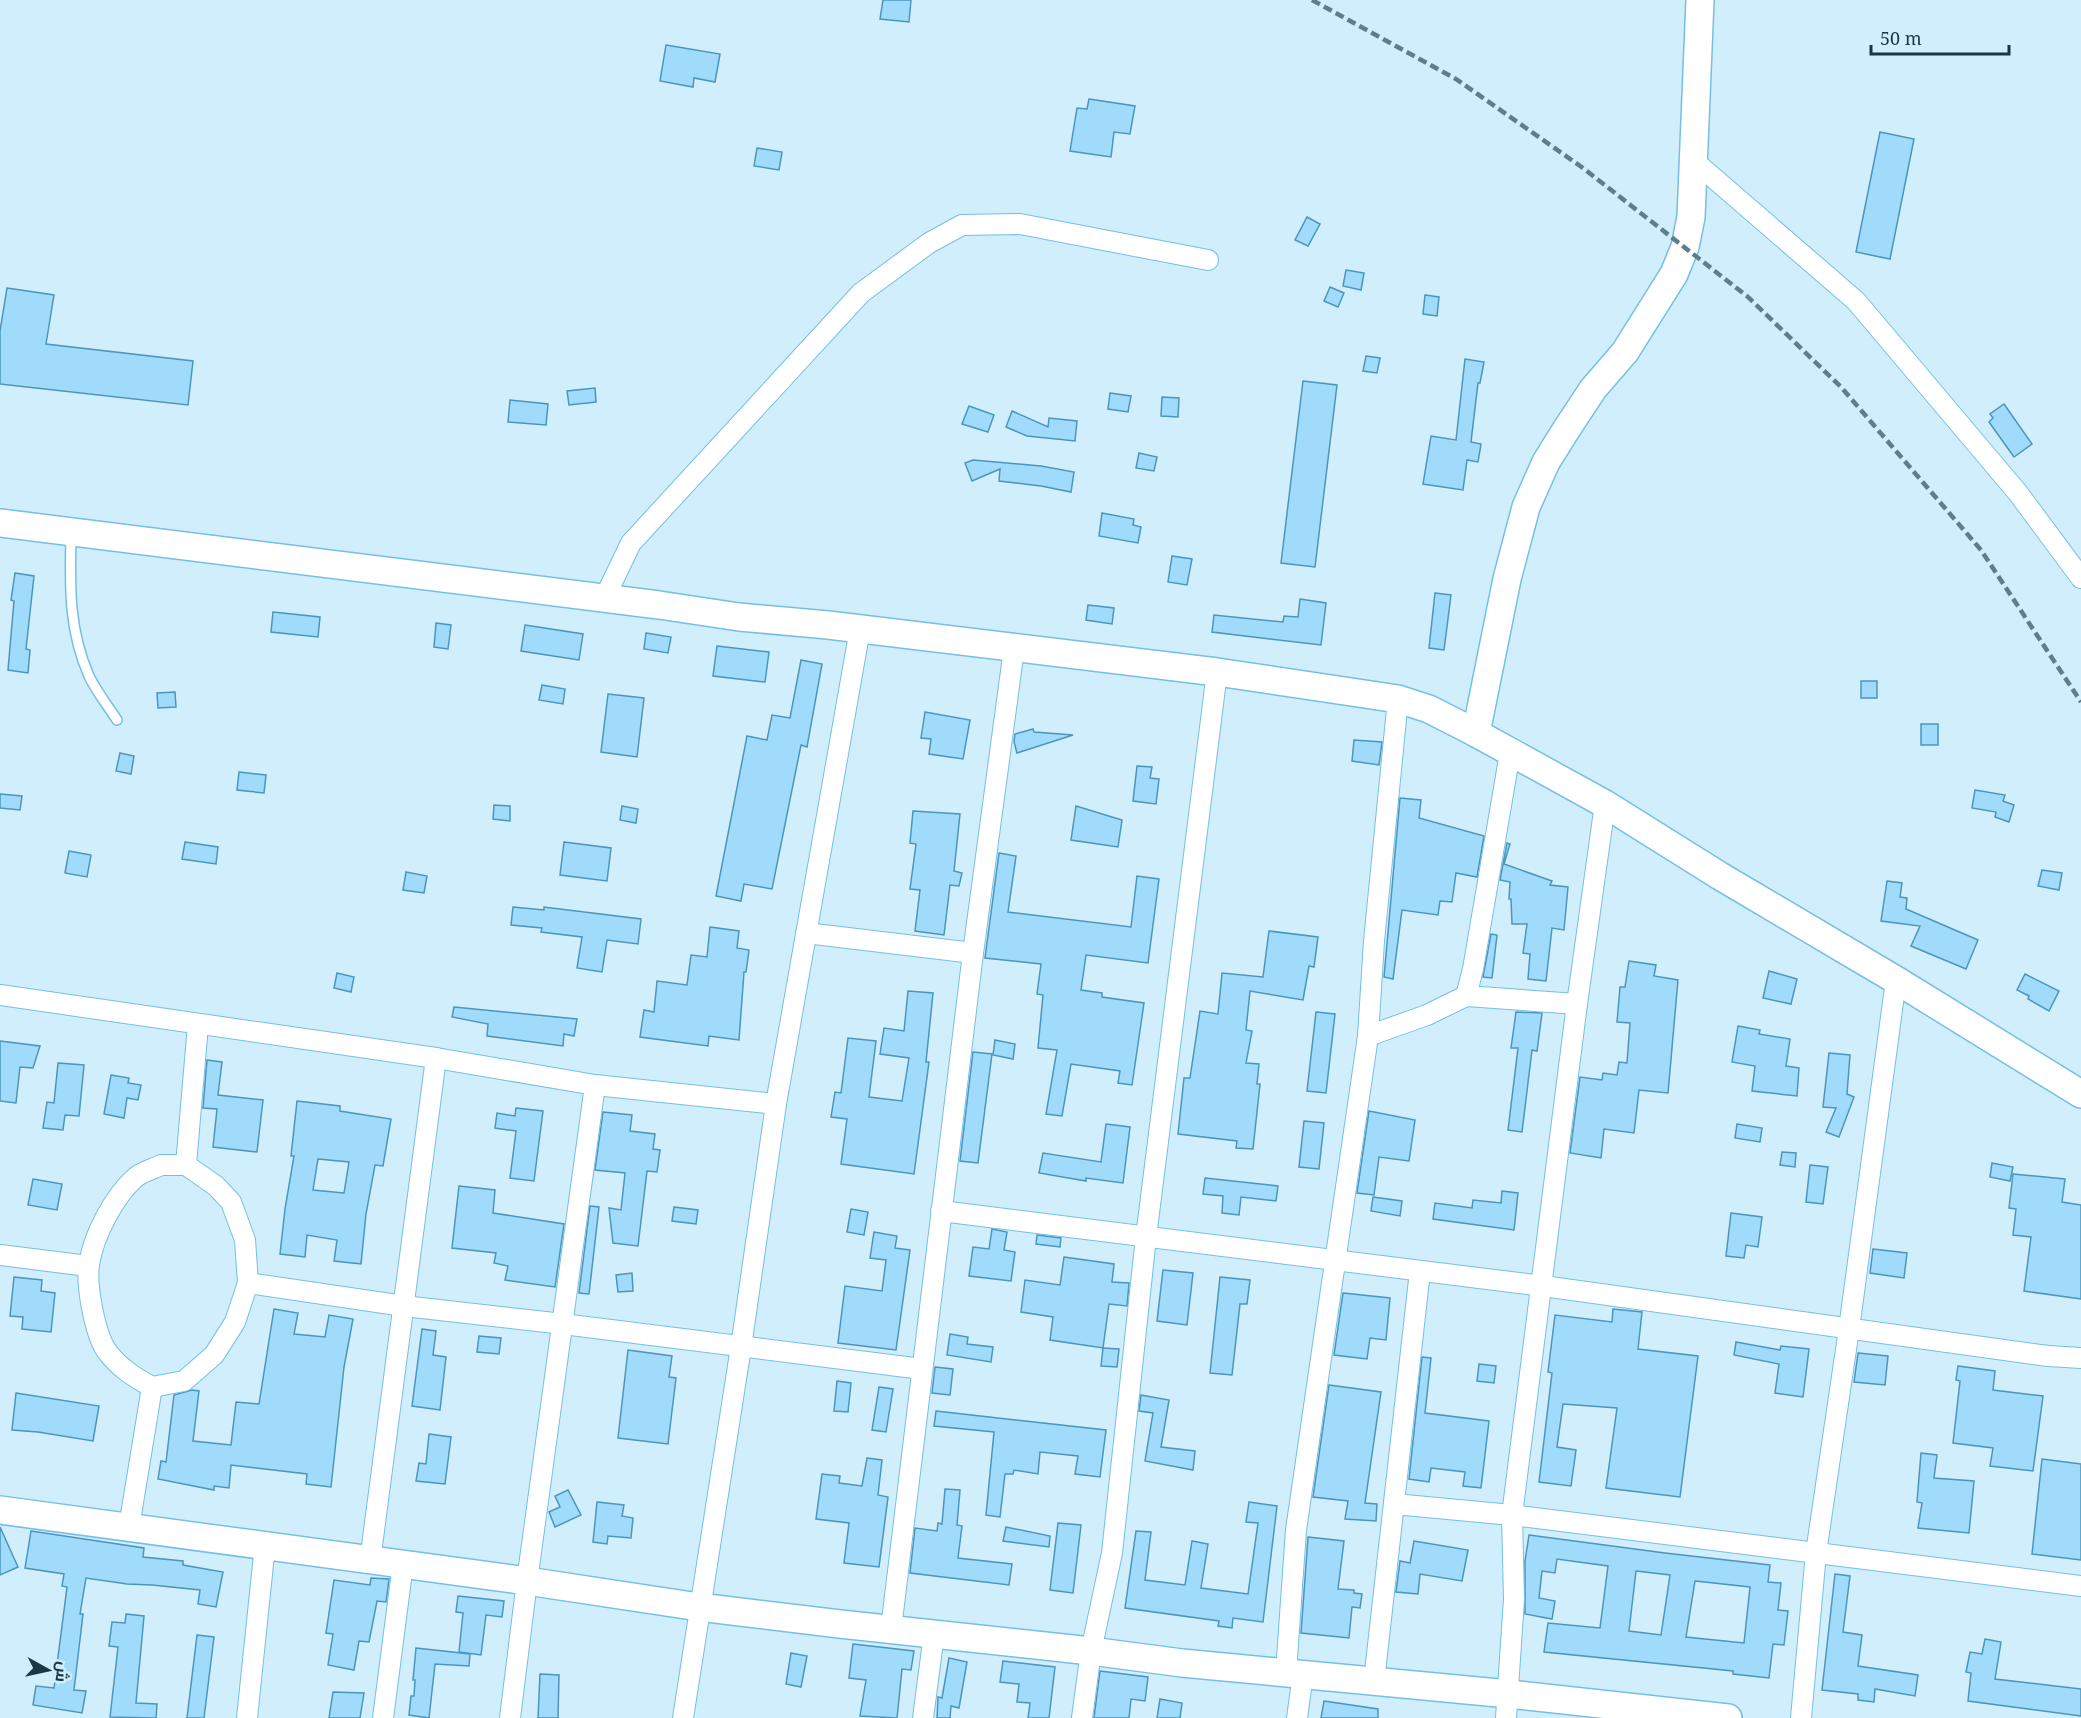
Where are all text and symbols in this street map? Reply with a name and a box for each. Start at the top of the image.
scale bar [1871,18,2009,56]
text: 50 m [1880,26,1922,50]
north arrow [18,1640,78,1700]
text: ش [51,1660,75,1684]

